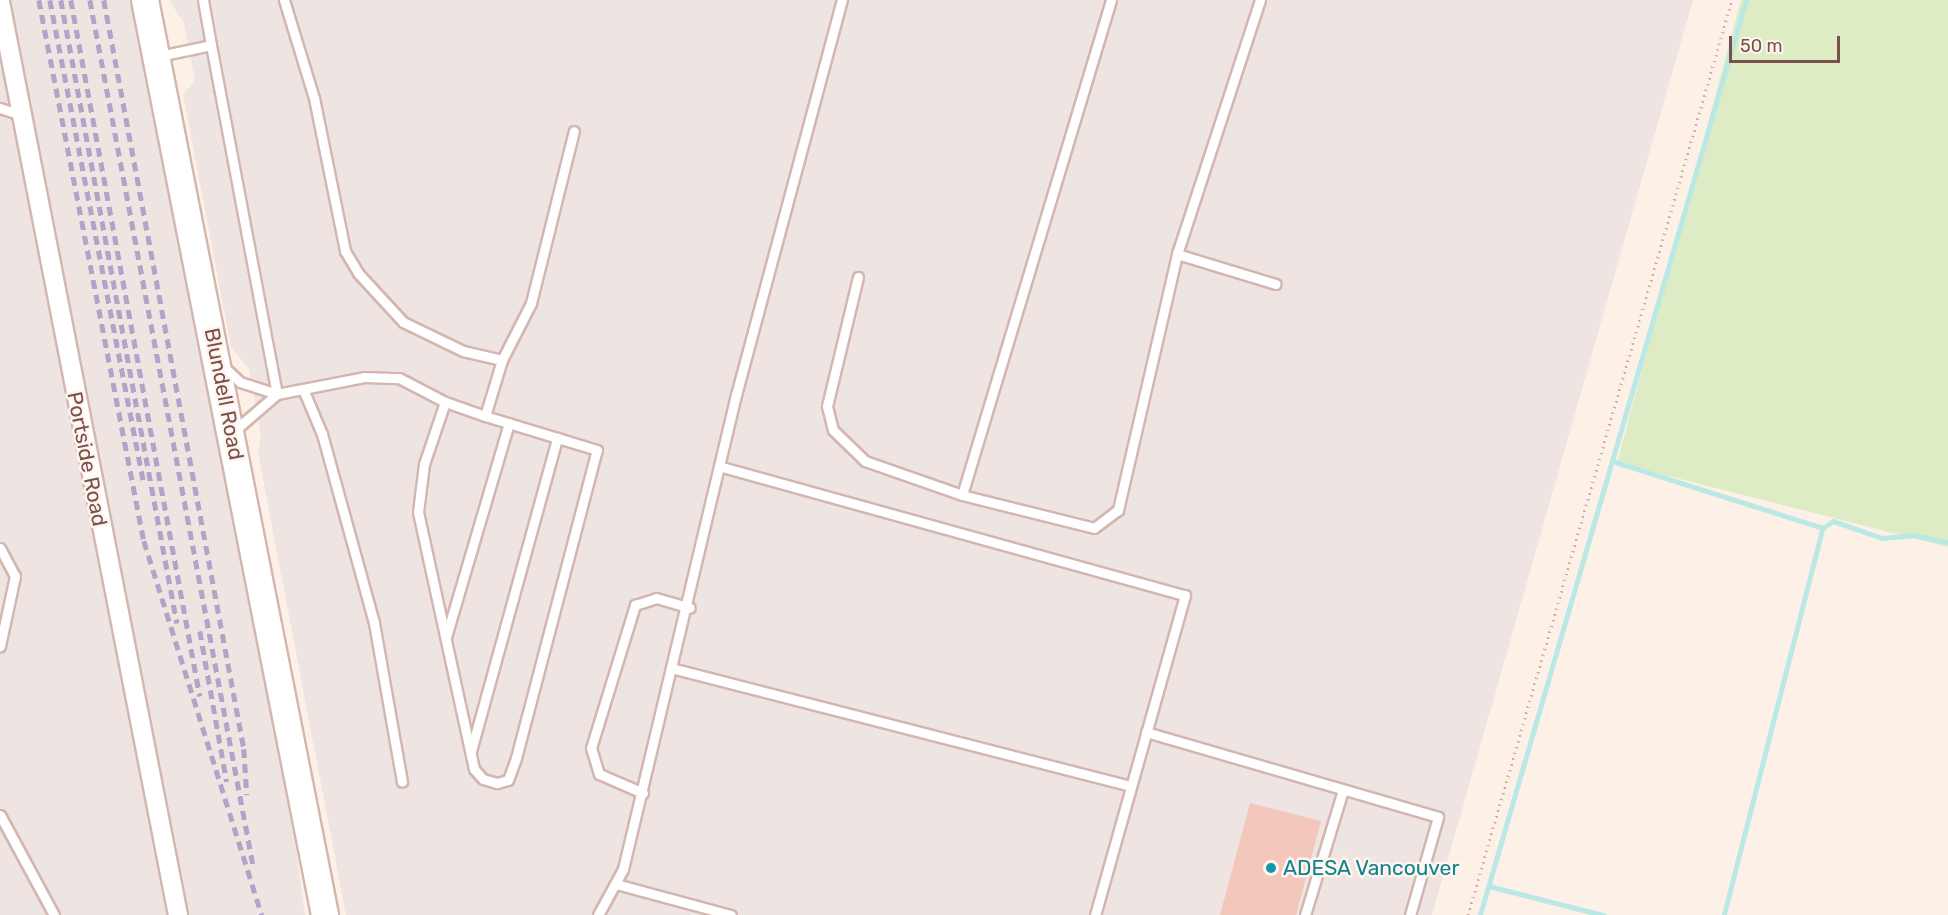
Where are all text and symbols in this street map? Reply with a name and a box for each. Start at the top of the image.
scale bar [1732,24,1843,62]
text: 50 m [1740,35,1783,57]
street label: Blundell Road [199,326,249,462]
street label: Portside Road [62,390,112,528]
place label: ADESA Vancouver [1283,855,1460,881]
marker: ADESA Vancouver [1264,861,1278,875]

